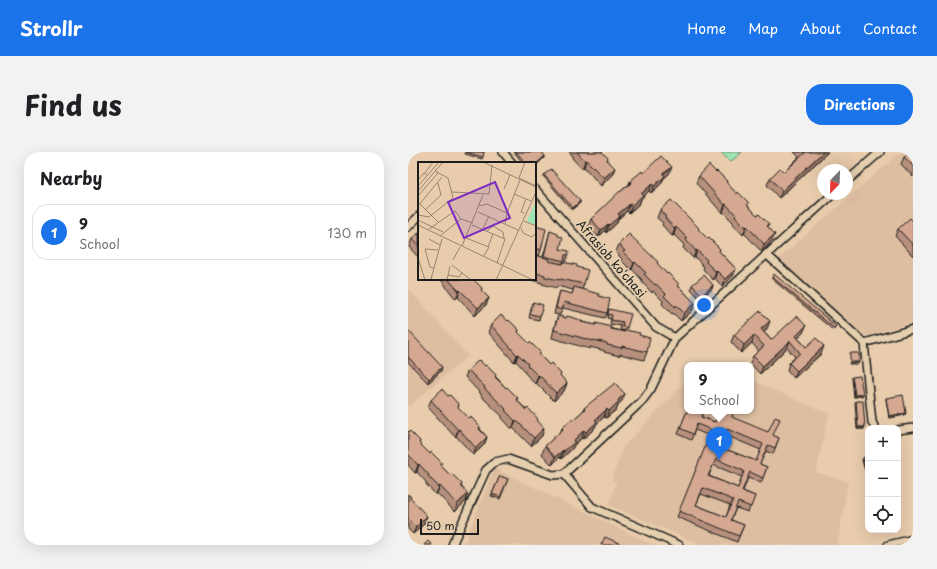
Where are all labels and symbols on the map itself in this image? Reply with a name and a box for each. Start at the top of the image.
inset map [418,162,536,280]
north arrow [817,164,853,200]
street label: Afrasiob ko'chasi [573,215,651,301]
your location [694,295,714,315]
pin: 1 [706,427,732,460]
scale bar [420,517,479,536]

